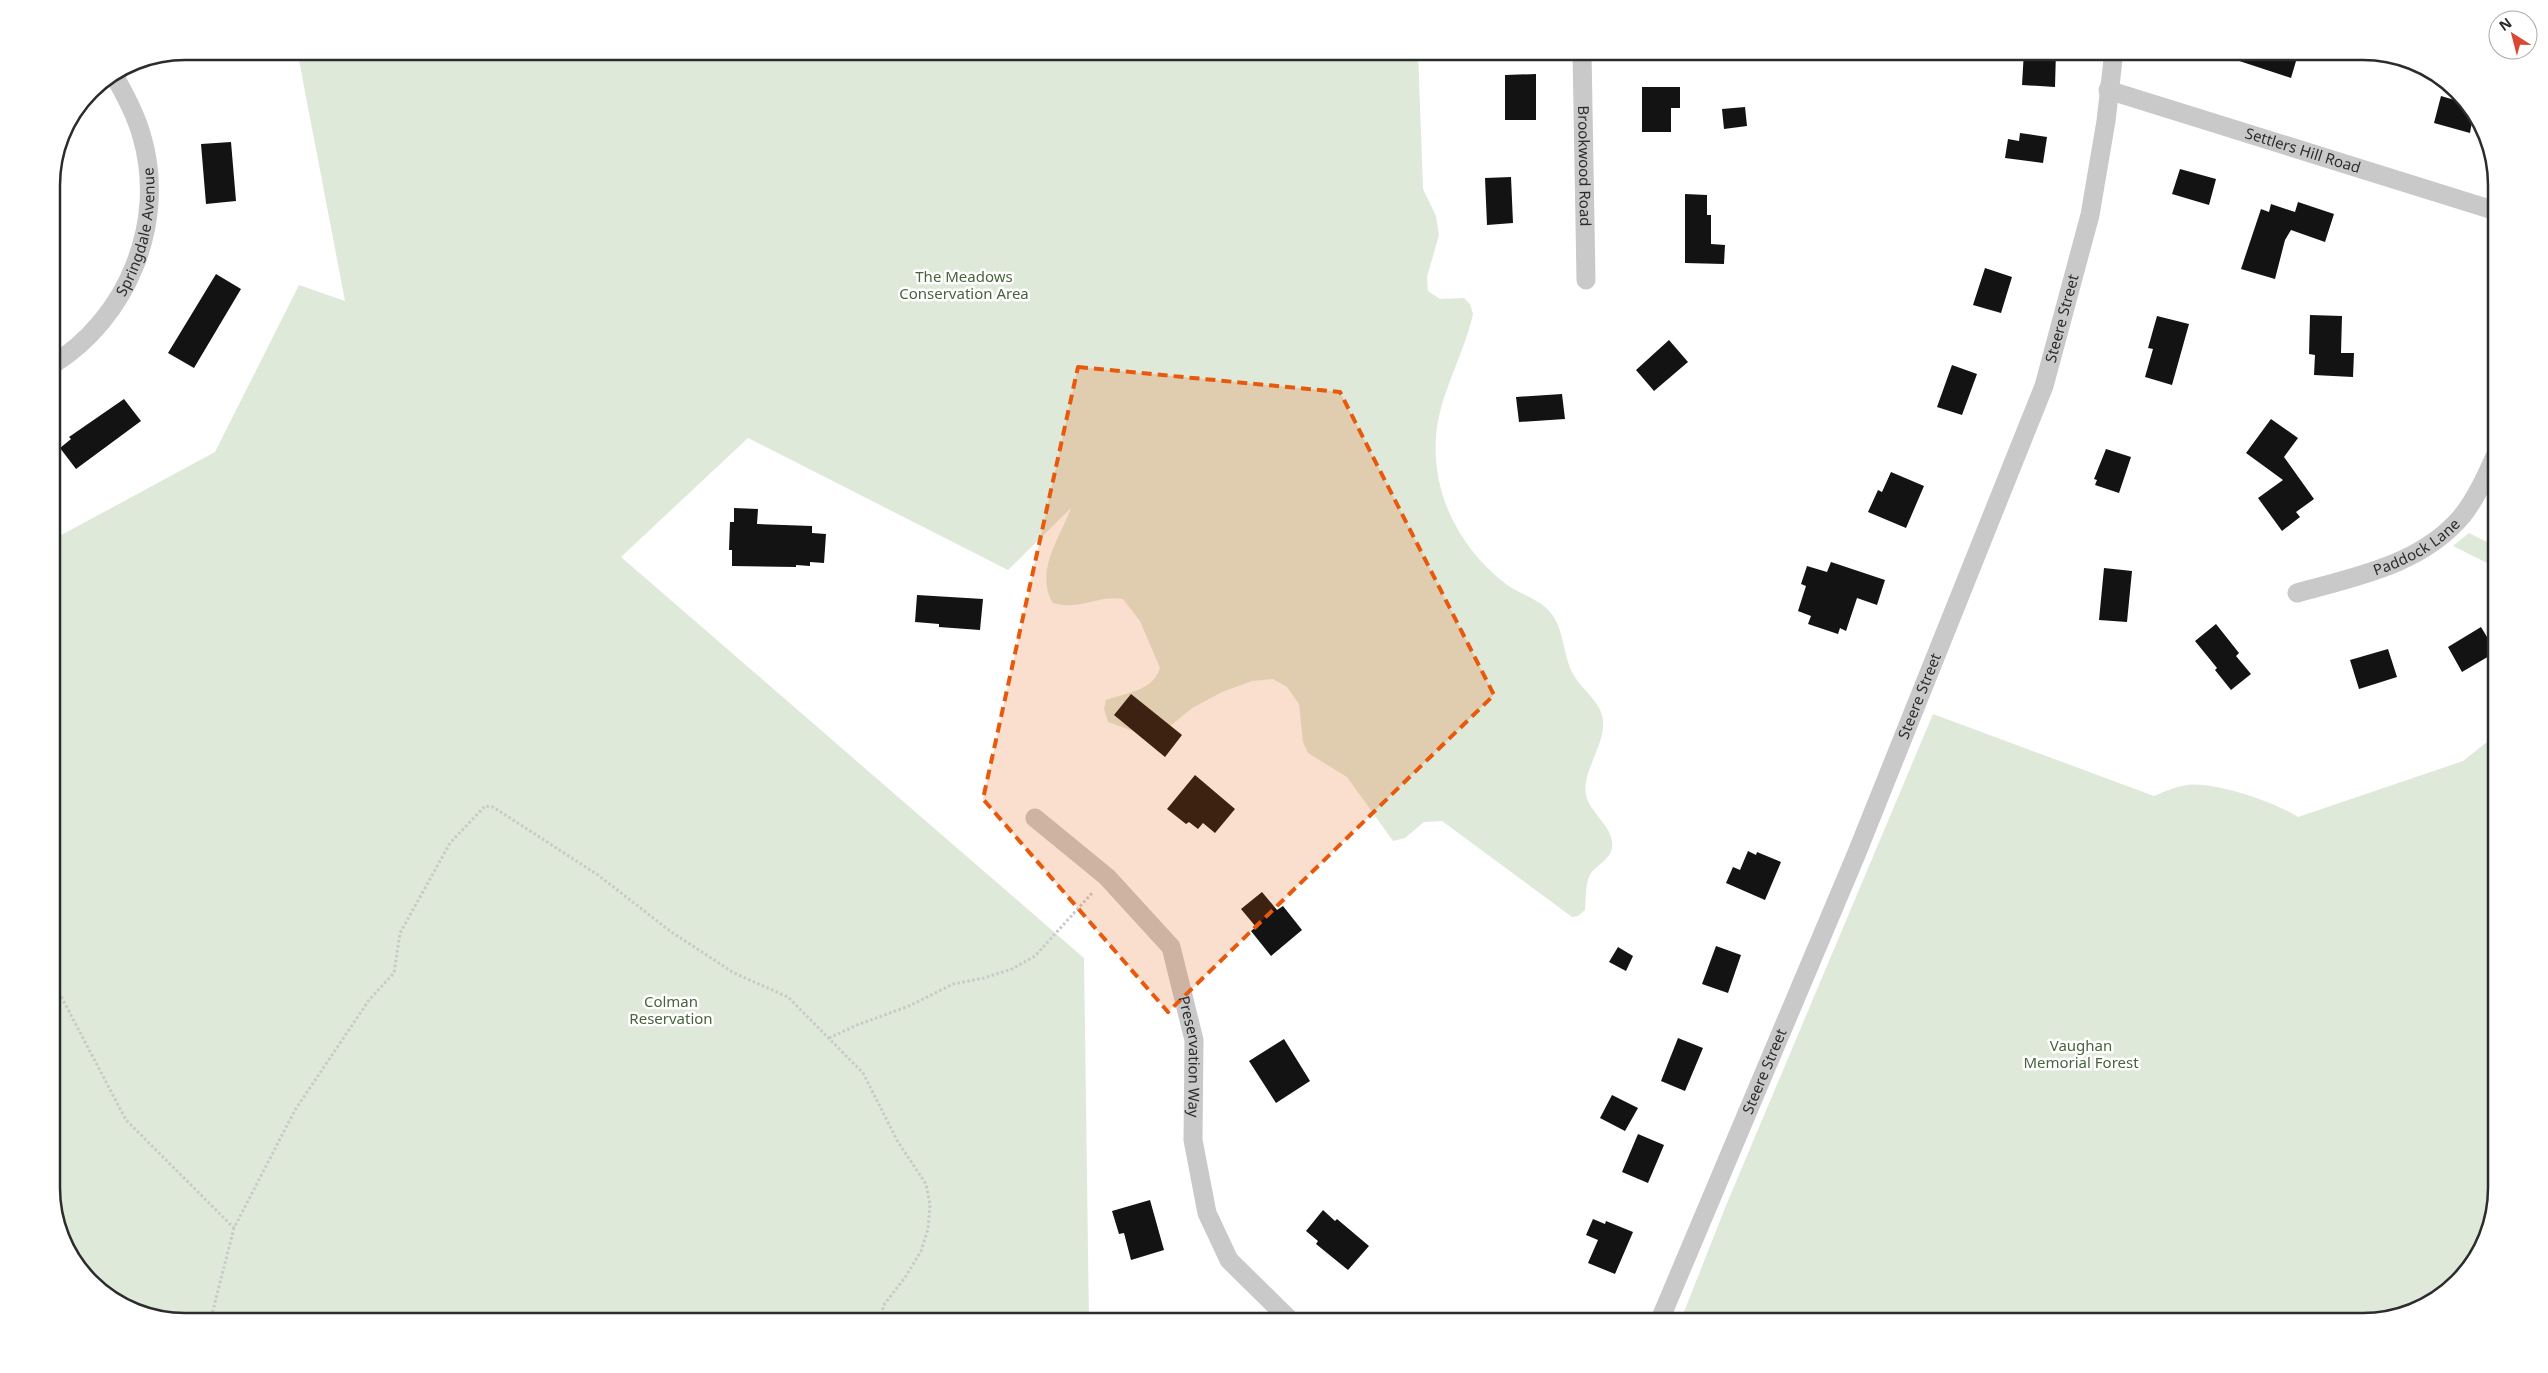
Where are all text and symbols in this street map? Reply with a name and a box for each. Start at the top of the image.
north arrow [2488,10,2538,60]
text: N [2495,13,2515,35]
street label: Brookwood Road [1574,105,1596,227]
street label: Settlers Hill Road [2243,122,2363,177]
street label: Springdale Avenue [111,167,158,299]
park label: The Meadows Conservation Area [899,266,1029,303]
street label: Steere Street [2040,271,2083,365]
street label: Paddock Lane [2370,514,2464,580]
street label: Steere Street [1893,649,1945,742]
park label: Colman Reservation [629,991,713,1028]
street label: Preservation Way [1174,994,1205,1118]
street label: Steere Street [1737,1025,1791,1117]
park label: Vaughan Memorial Forest [2023,1035,2139,1072]

